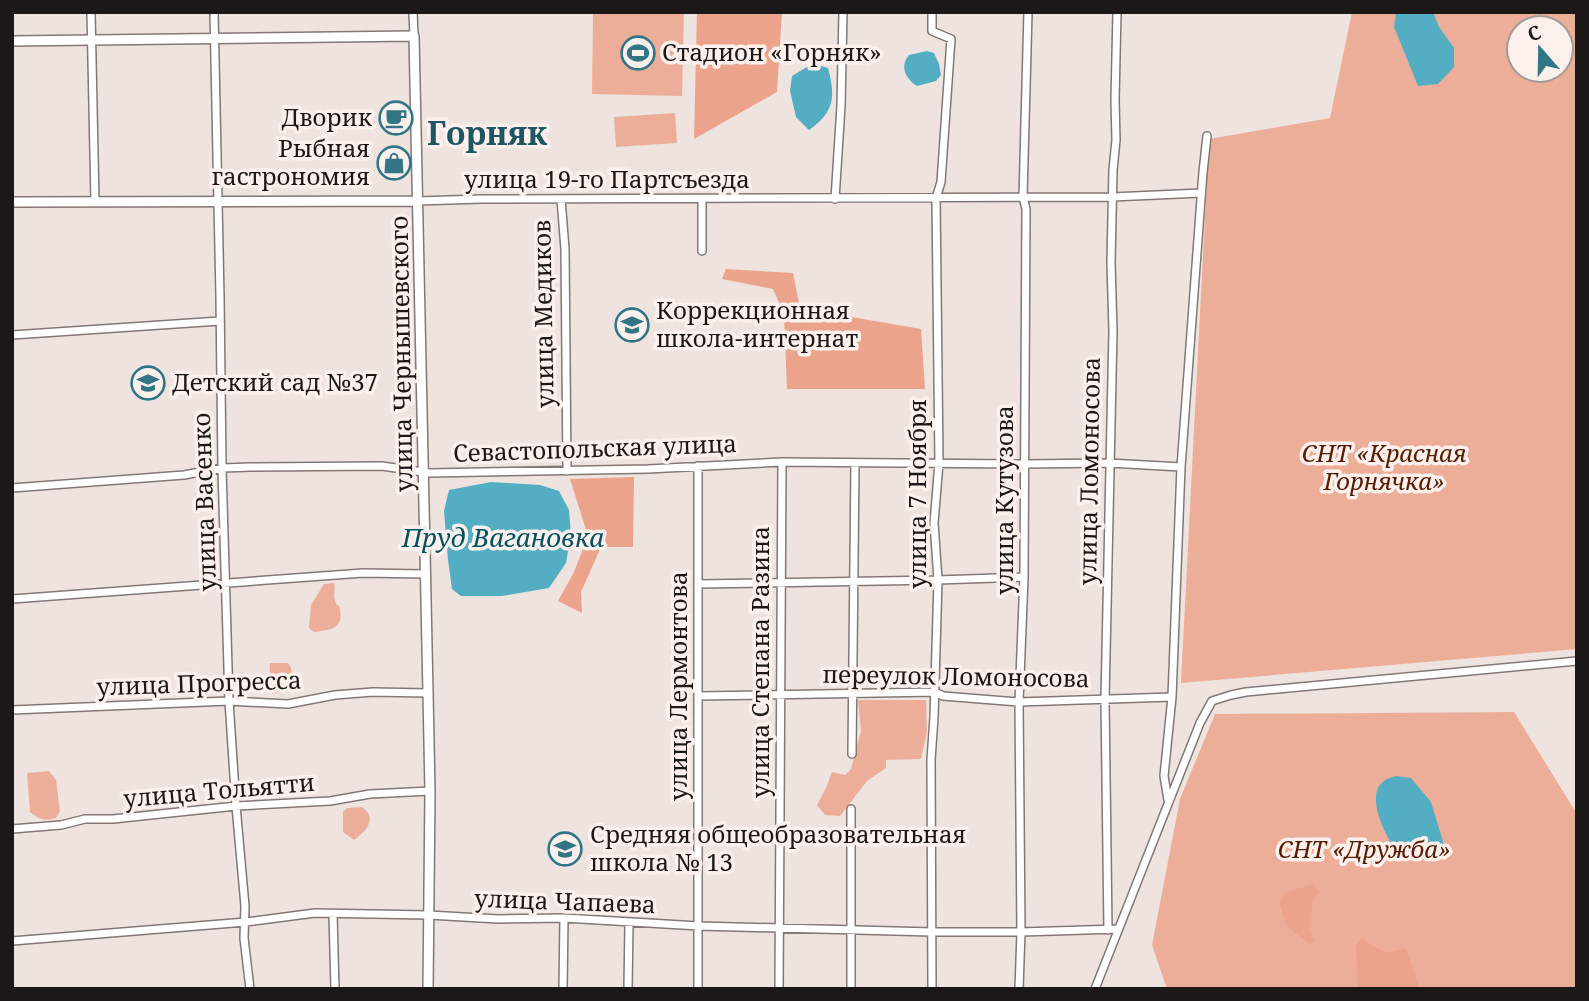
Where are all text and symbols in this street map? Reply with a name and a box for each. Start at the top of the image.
north arrow [1505,14,1575,84]
text: С [1524,19,1545,47]
sports icon: Стадион «Горняк» [619,34,657,72]
place label: Стадион «Горняк» [662,35,882,68]
cafe icon: Дворик [377,99,415,137]
place label: Дворик [281,100,373,133]
district label: Горняк [427,111,547,154]
place label: Рыбная гастрономия [212,131,370,192]
shop icon: Рыбная гастрономия [375,144,413,182]
street label: улица 19-го Партсъезда [464,162,750,195]
street label: улица Чернышевского [382,216,419,492]
street label: улица Медиков [524,220,561,409]
place label: Коррекционная школа-интернат [656,293,858,354]
school or university icon: Коррекционная школа-интернат [613,306,651,344]
street label: улица Ломоносова [1070,357,1107,585]
school or university icon: Детский сад №37 [129,364,167,402]
place label: Детский сад №37 [172,365,378,398]
street label: улица 7 Ноября [900,399,933,589]
street label: улица Кутузова [987,405,1020,595]
street label: улица Васенко [184,412,223,592]
street label: Севастопольская улица [452,426,737,469]
park label: СНТ «Красная Горнячка» [1302,436,1467,497]
water label: Пруд Вагановка [401,519,605,555]
street label: улица Степана Разина [743,526,776,798]
street label: улица Лермонтова [661,571,694,801]
street label: переулок Ломоносова [822,657,1090,694]
street label: улица Прогресса [96,662,302,703]
street label: улица Тольятти [122,765,316,814]
place label: Средняя общеобразовательная школа № 13 [590,817,966,878]
school or university icon: Средняя общеобразовательная школа № 13 [546,830,584,868]
park label: СНТ «Дружба» [1277,832,1451,865]
street label: улица Чапаева [474,881,656,920]

